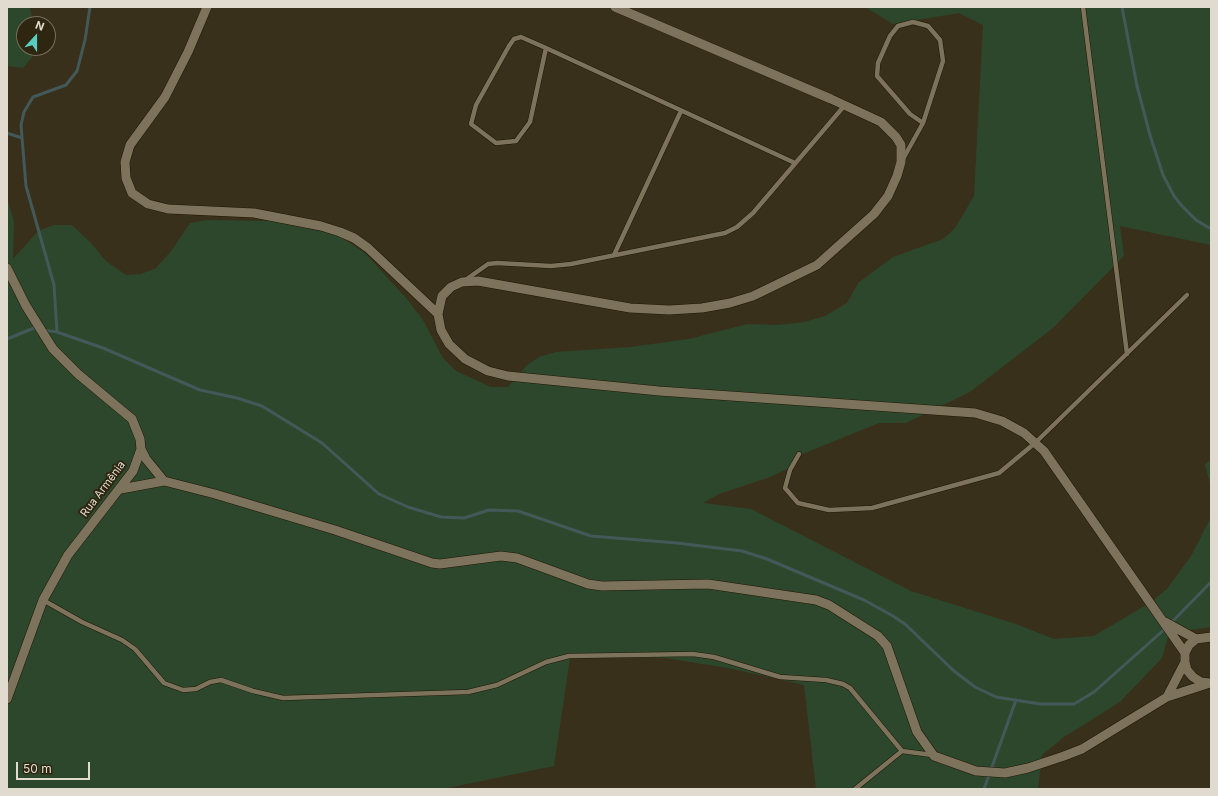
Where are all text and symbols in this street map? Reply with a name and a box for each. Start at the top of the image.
north arrow [16,16,56,56]
text: N [34,18,46,34]
street label: Rua Armênia [78,459,128,519]
scale bar [18,754,92,780]
text: 50 m [23,761,52,776]

